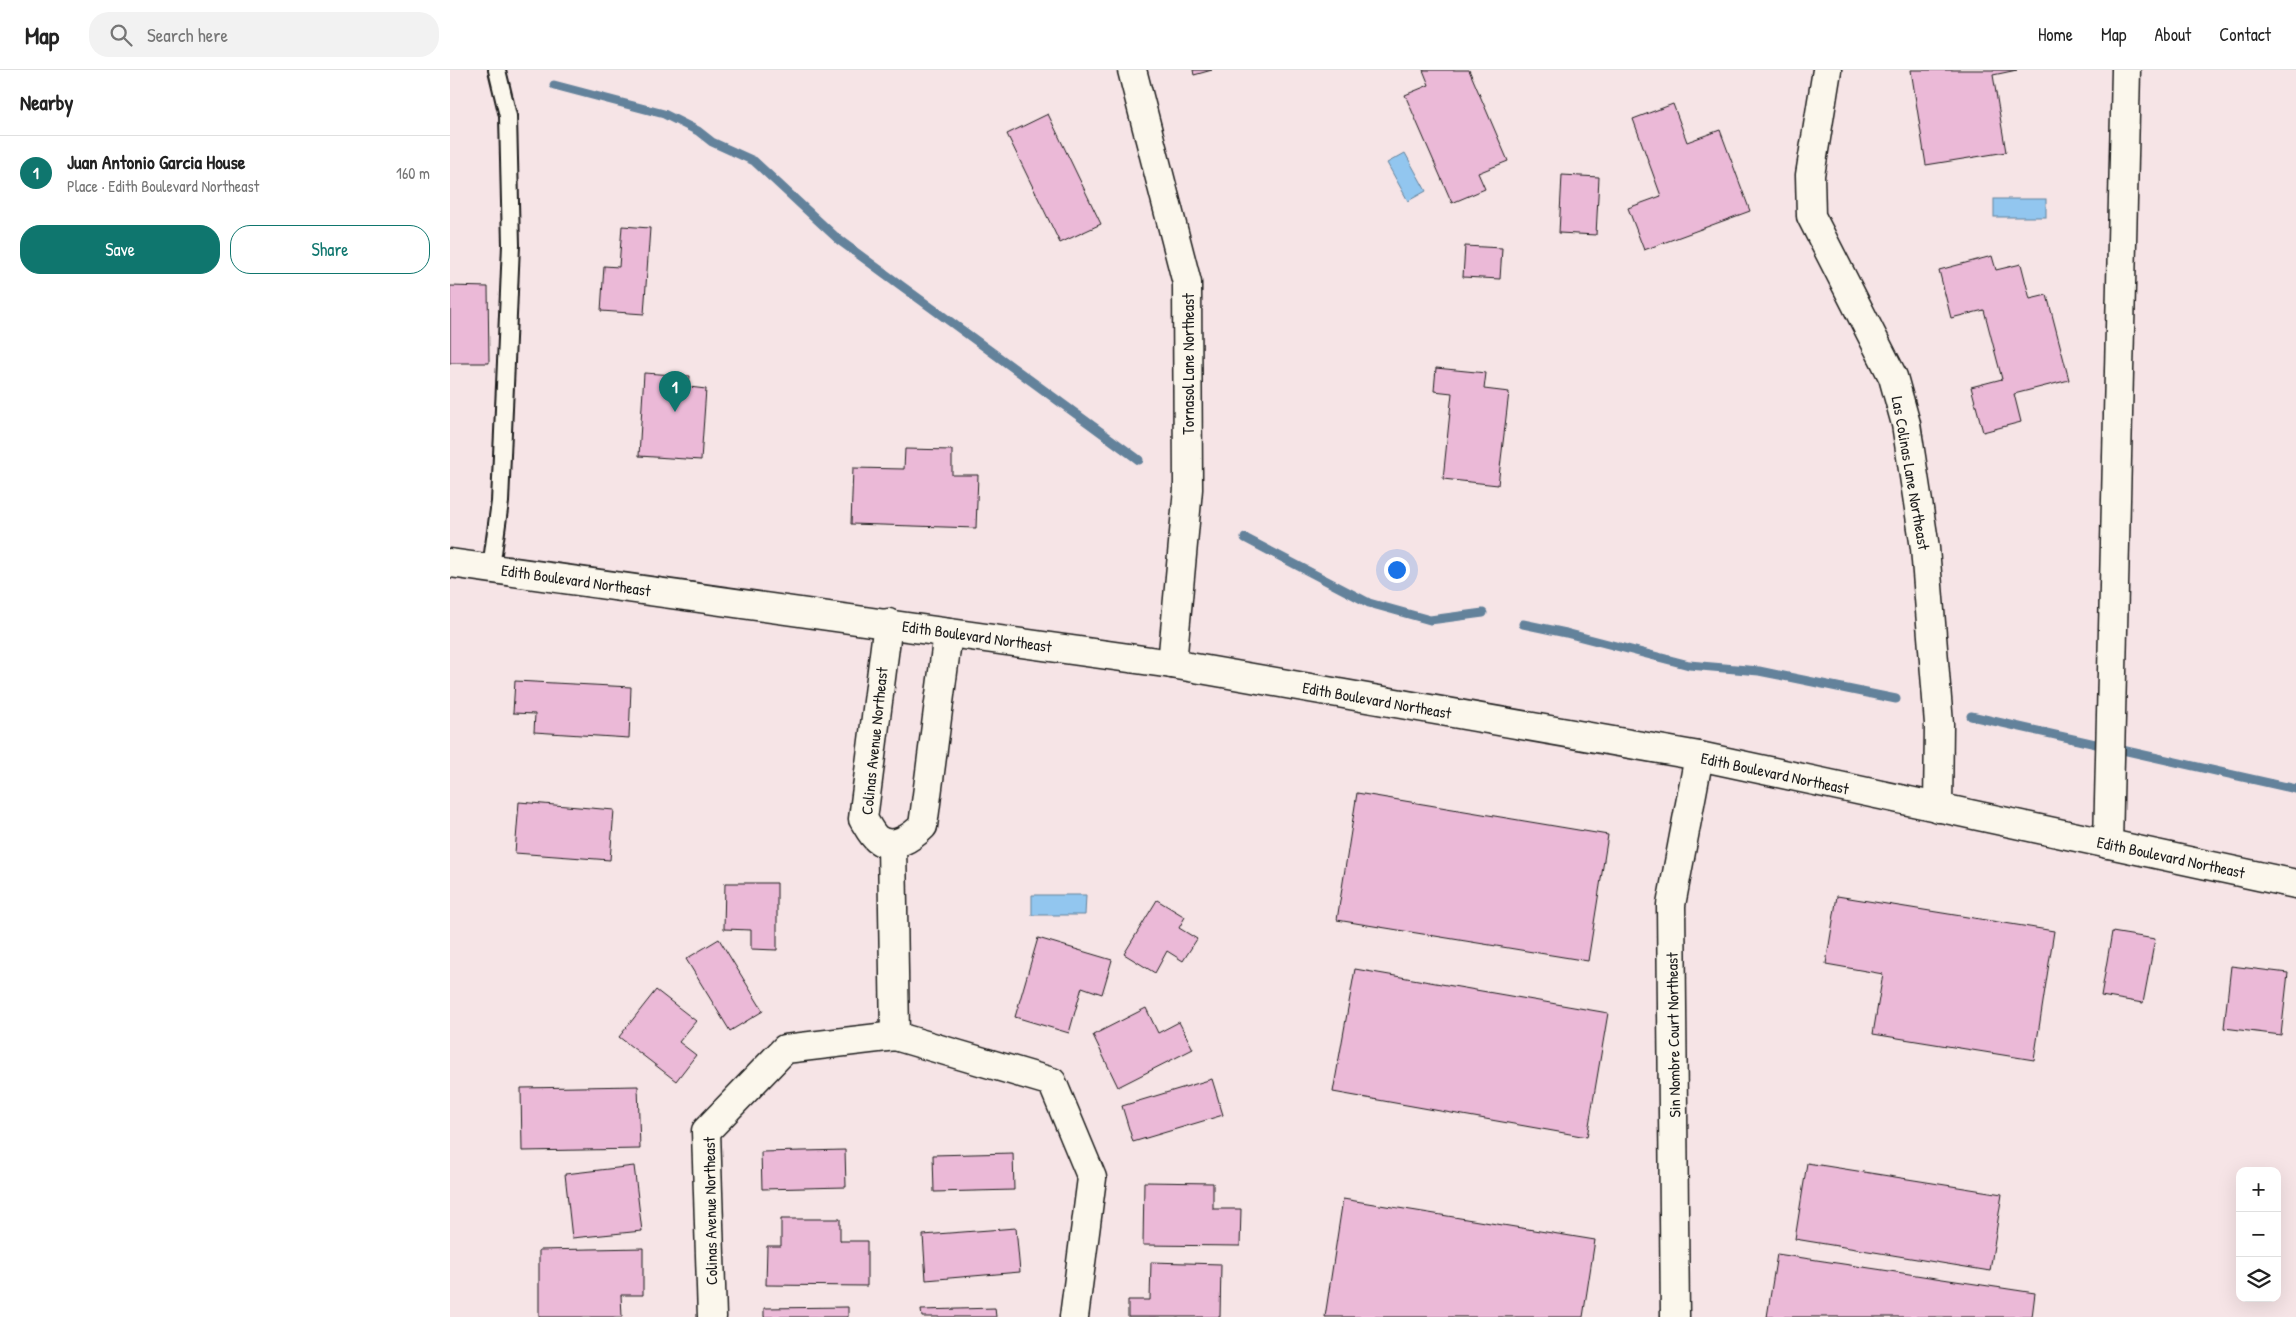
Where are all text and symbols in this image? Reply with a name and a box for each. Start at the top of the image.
search box [89,12,439,57]
text: Map [25,19,59,51]
icon: search [107,21,135,49]
text: Search here [147,22,228,48]
text: Home [2038,22,2073,47]
text: Map [2101,22,2126,47]
text: About [2154,22,2191,47]
text: Contact [2219,22,2271,47]
text: Nearby [20,88,73,117]
text: Juan Antonio Garcia House [67,149,245,175]
text: 1 [33,162,39,184]
text: 160 m [396,162,430,184]
text: Place · Edith Boulevard Northeast [67,175,259,197]
button: Save [20,225,220,274]
button: Share [230,225,430,274]
street label: Tornasol Lane Northeast [1177,293,1199,435]
pin: 1 [659,371,691,412]
street label: Las Colinas Lane Northeast [1887,394,1935,552]
your location [1384,557,1410,583]
street label: Edith Boulevard Northeast [500,559,653,601]
street label: Edith Boulevard Northeast [901,615,1054,657]
street label: Colinas Avenue Northeast [855,666,893,816]
street label: Edith Boulevard Northeast [1301,676,1454,724]
street label: Edith Boulevard Northeast [1699,747,1852,800]
street label: Edith Boulevard Northeast [2095,831,2248,884]
street label: Sin Nombre Court Northeast [1661,952,1685,1118]
street label: Colinas Avenue Northeast [698,1136,722,1285]
map controls [2236,1167,2281,1302]
button: + [2236,1167,2281,1212]
button: − [2236,1212,2281,1257]
button: layers [2236,1257,2281,1302]

